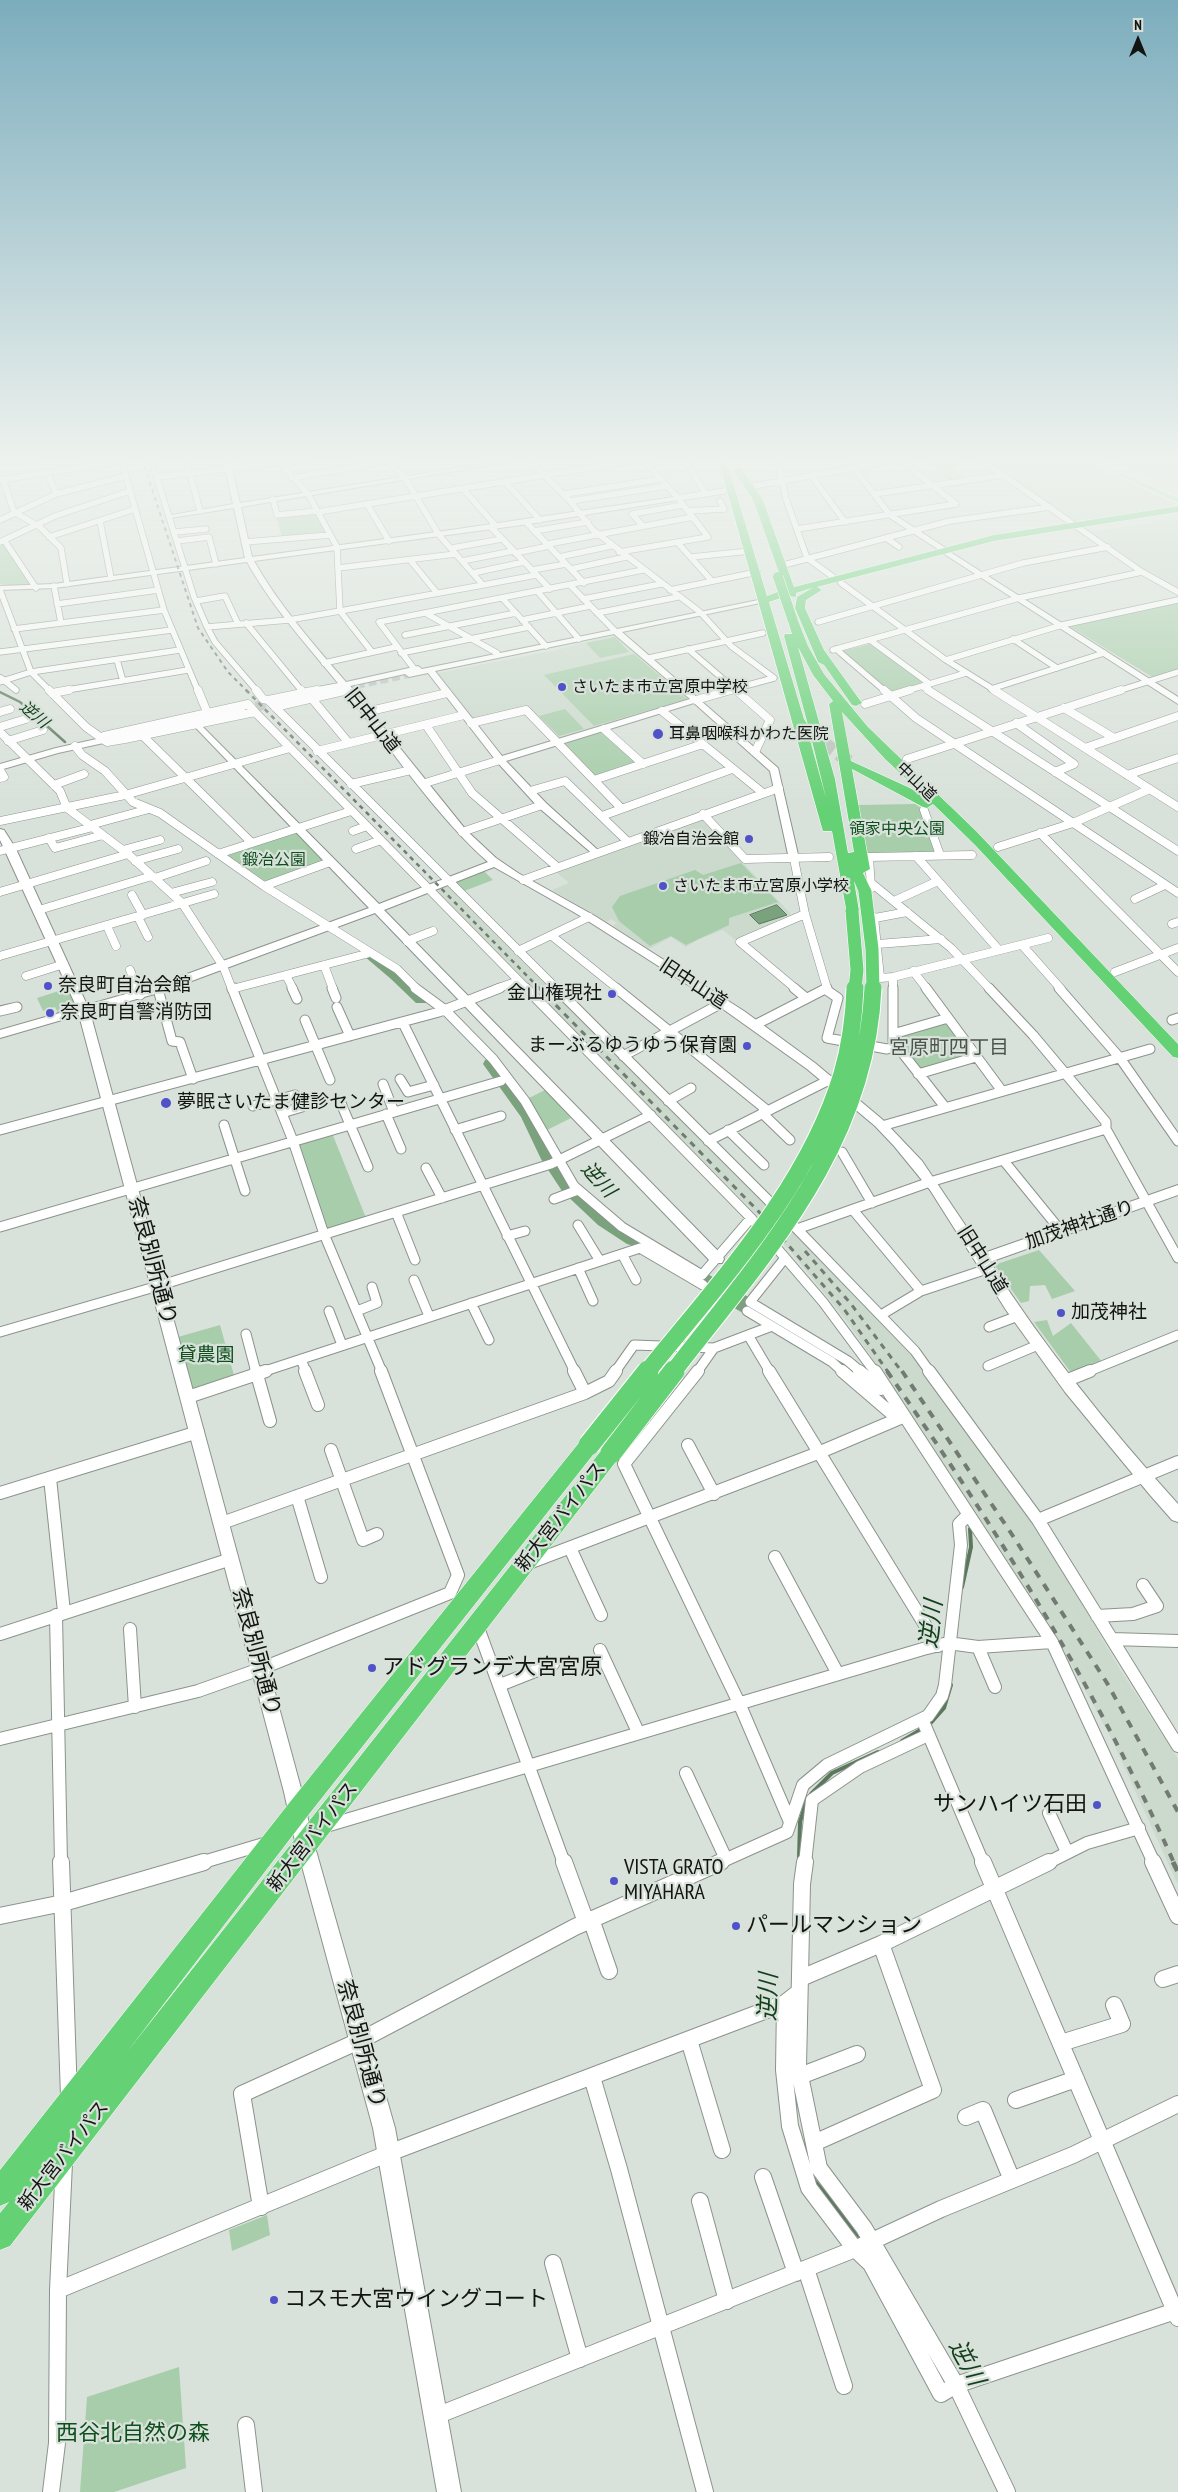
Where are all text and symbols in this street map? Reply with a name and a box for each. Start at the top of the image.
north arrow [1113,15,1163,65]
text: N [1134,16,1142,34]
place label: さいたま市立宮原中学校 [572,677,748,697]
marker: さいたま市立宮原中学校 [556,681,568,693]
street label: 旧中山道 [340,684,404,758]
water label: 逆川 [16,697,52,733]
place label: 耳鼻咽喉科かわた医院 [669,724,829,744]
marker: 耳鼻咽喉科かわた医院 [651,727,665,741]
street label: 中山道 [892,758,940,806]
park label: 領家中央公園 [849,819,945,839]
place label: 鍛冶自治会館 [643,829,739,849]
marker: 鍛冶自治会館 [743,833,755,845]
park label: 鍛冶公園 [242,850,306,870]
place label: さいたま市立宮原小学校 [673,876,849,896]
marker: さいたま市立宮原小学校 [657,880,669,892]
street label: 旧中山道 [655,954,731,1014]
place label: 奈良町自治会館 [58,975,191,997]
marker: 奈良町自治会館 [42,980,54,992]
place label: 金山権現社 [507,983,602,1005]
marker: 金山権現社 [606,988,618,1000]
place label: 奈良町自警消防団 [60,1002,212,1024]
marker: 奈良町自警消防団 [44,1007,56,1019]
place label: まーぶるゆうゆう保育園 [528,1035,737,1057]
district label: 宮原町四丁目 [889,1036,1009,1060]
marker: まーぶるゆうゆう保育園 [741,1040,753,1052]
place label: 夢眠さいたま健診センター [177,1092,405,1114]
marker: 夢眠さいたま健診センター [159,1096,173,1110]
water label: 逆川 [576,1157,620,1203]
street label: 奈良別所通り [122,1194,182,1328]
street label: 加茂神社通り [1022,1196,1138,1254]
street label: 旧中山道 [952,1222,1012,1298]
place label: 加茂神社 [1071,1302,1147,1324]
marker: 加茂神社 [1055,1307,1067,1319]
park label: 貸農園 [178,1345,234,1367]
street label: 新大宮バイパス [511,1458,611,1576]
street label: 奈良別所通り [226,1585,286,1719]
water label: 逆川 [915,1598,949,1650]
place label: アドグランデ大宮宮原 [382,1655,602,1681]
marker: アドグランデ大宮宮原 [366,1662,378,1674]
street label: 新大宮バイパス [263,1778,363,1896]
place label: サンハイツ石田 [933,1792,1087,1818]
marker: サンハイツ石田 [1091,1799,1103,1811]
place label: VISTA GRATO MIYAHARA [624,1855,724,1906]
marker: VISTA GRATO MIYAHARA [608,1875,620,1887]
place label: パールマンション [746,1913,922,1939]
marker: パールマンション [730,1920,742,1932]
water label: 逆川 [754,1973,784,2021]
street label: 奈良別所通り [331,1977,391,2111]
street label: 新大宮バイパス [14,2097,114,2215]
place label: コスモ大宮ウイングコート [284,2287,548,2313]
marker: コスモ大宮ウイングコート [268,2294,280,2306]
water label: 逆川 [942,2335,990,2391]
park label: 西谷北自然の森 [56,2421,210,2447]

